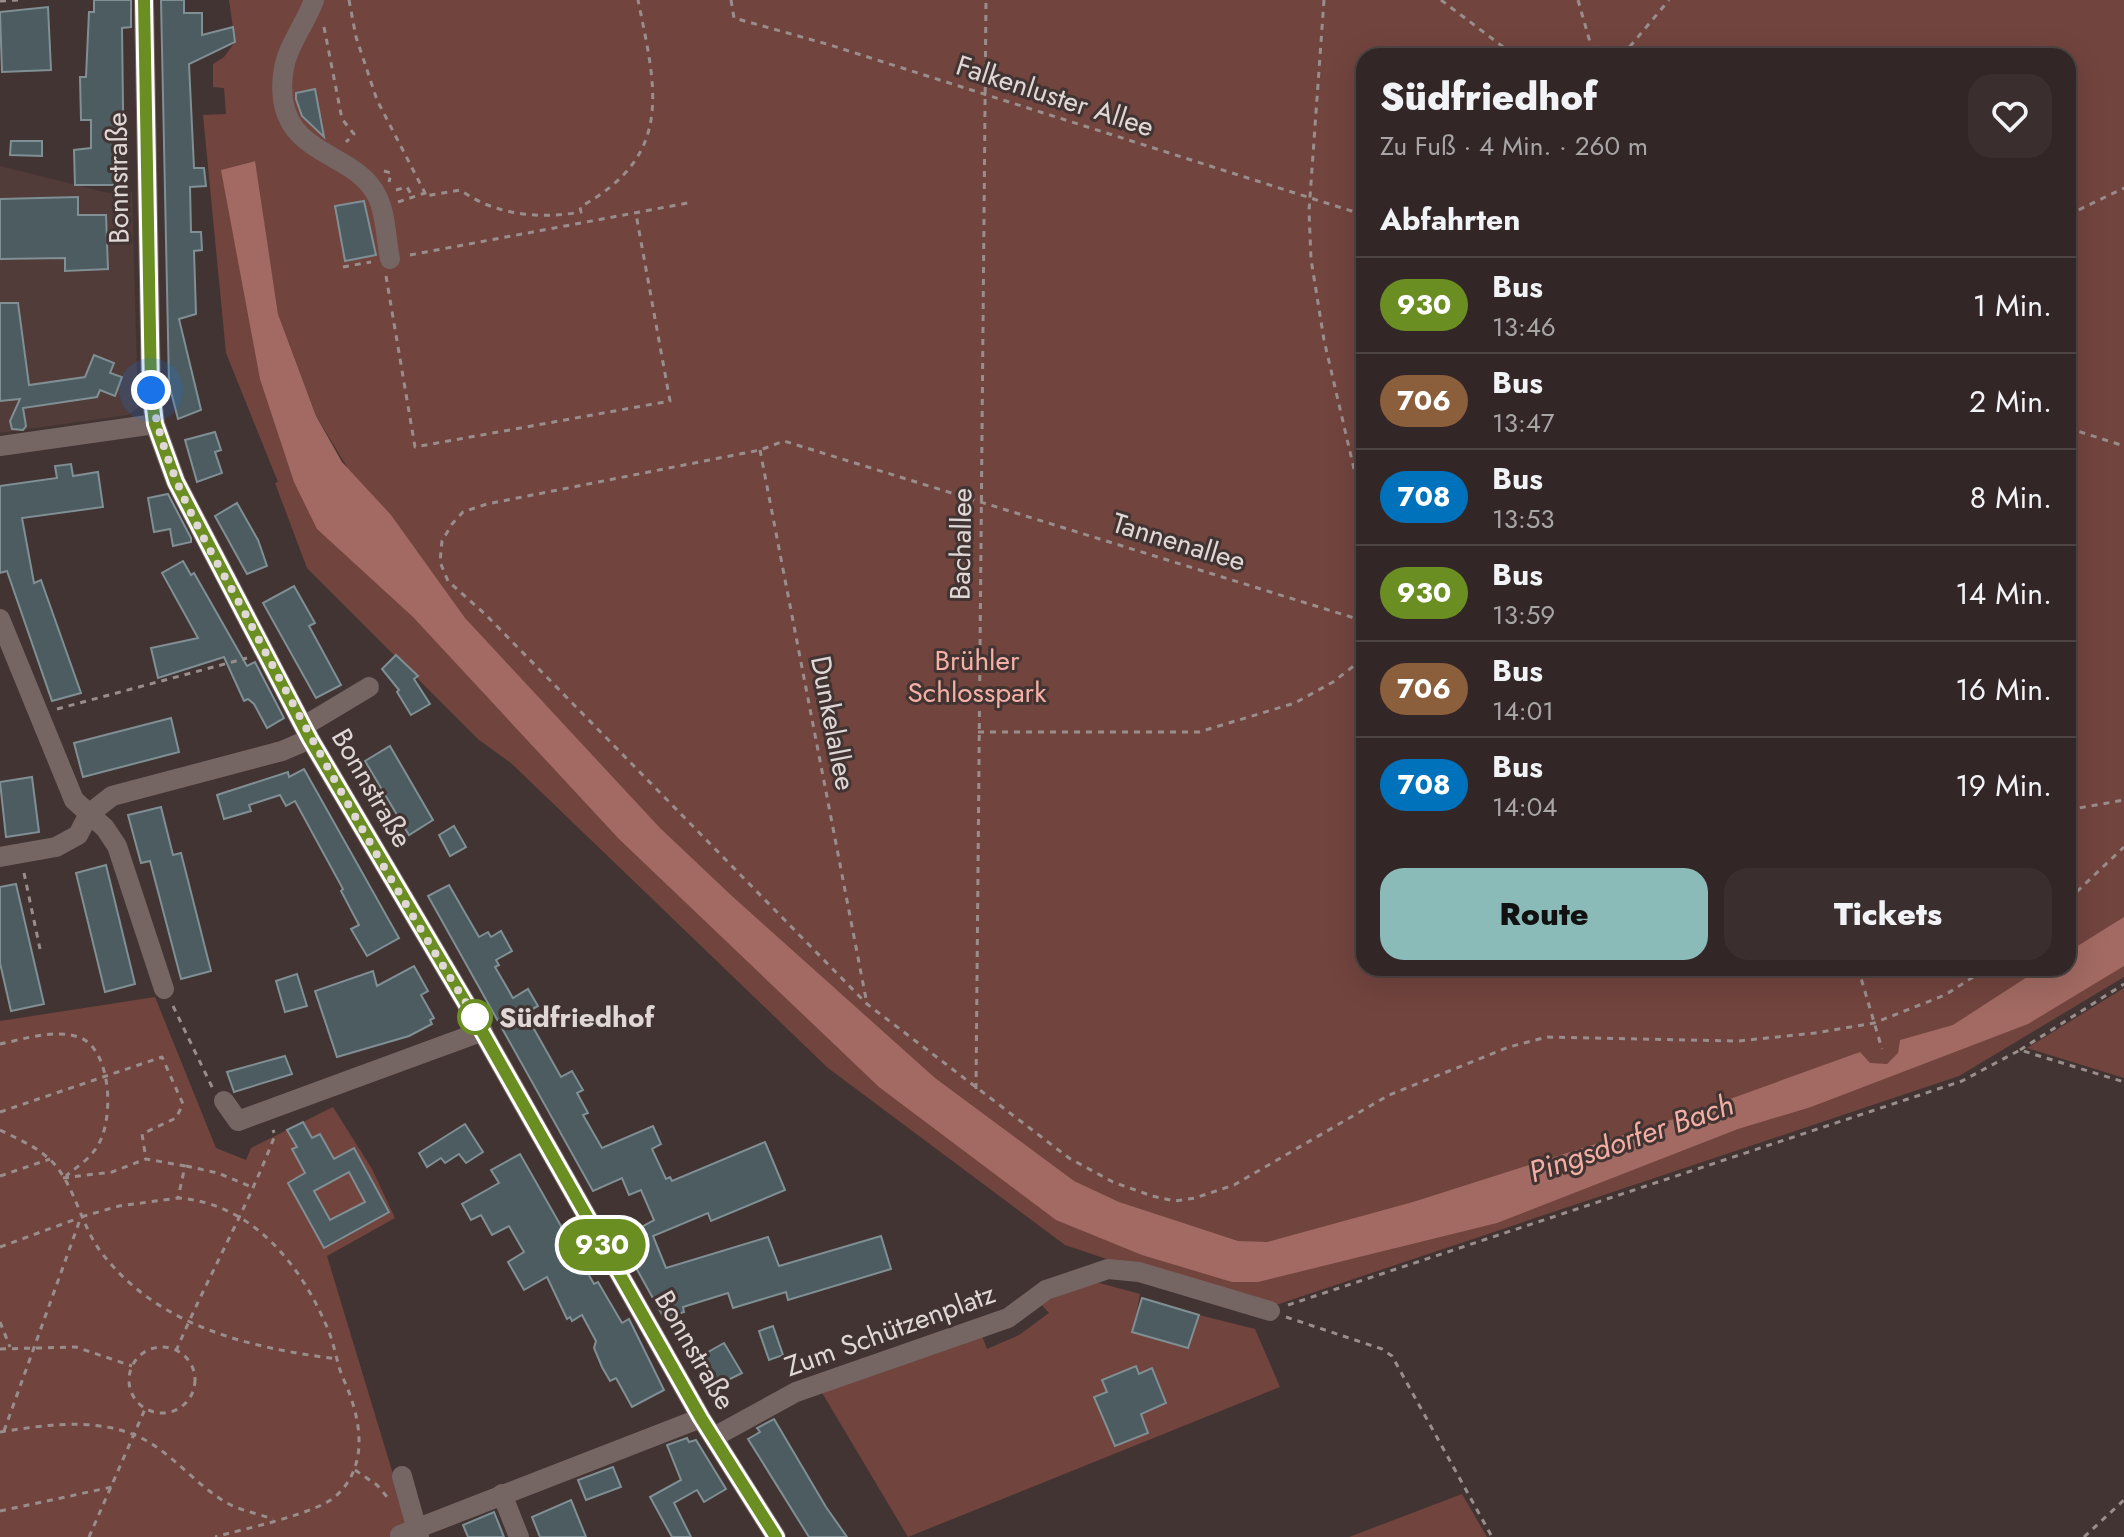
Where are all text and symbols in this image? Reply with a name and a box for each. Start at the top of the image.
street label: Falkenluster Allee [951,45,1159,147]
text: Südfriedhof [1380,69,1597,124]
button: heart [1968,74,2052,158]
street label: Bonnstraße [96,112,140,244]
text: Zu Fuß · 4 Min. · 260 m [1380,127,1648,165]
text: Abfahrten [1380,198,1520,241]
text: Bus [1492,265,1543,308]
text: 930 [1397,284,1451,325]
text: 1 Min. [1973,284,2052,327]
text: 13:46 [1492,308,1556,346]
text: Bus [1492,361,1543,404]
your location [131,370,171,410]
text: 706 [1397,380,1451,421]
text: 2 Min. [1969,380,2052,423]
text: 13:47 [1492,404,1555,442]
text: Bus [1492,457,1543,500]
text: 708 [1398,476,1450,517]
text: 8 Min. [1970,476,2052,519]
street label: Bachallee [940,487,982,601]
text: 13:53 [1492,500,1555,538]
street label: Tannenallee [1107,502,1251,582]
text: Bus [1492,553,1543,596]
text: 930 [1397,572,1451,613]
text: 14 Min. [1955,572,2052,615]
text: 13:59 [1492,596,1555,634]
park label: Brühler Schlosspark [907,640,1047,713]
text: Bus [1492,649,1543,692]
street label: Dunkelallee [800,652,866,794]
text: 706 [1397,668,1451,709]
text: 16 Min. [1955,668,2052,711]
text: 14:01 [1492,692,1554,730]
street label: Bonnstraße [321,721,423,855]
text: Bus [1492,745,1543,788]
text: 708 [1398,764,1450,805]
text: 19 Min. [1955,764,2052,807]
text: 14:04 [1492,788,1557,826]
button: Route [1380,868,1708,960]
button: Tickets [1724,868,2052,960]
place label: Südfriedhof [499,997,656,1038]
marker: Südfriedhof [458,1000,492,1034]
water label: Pingsdorfer Bach [1523,1083,1739,1193]
line badge: 930 [556,1219,648,1271]
text: 930 [575,1224,629,1265]
street label: Zum Schützenplatz [779,1273,1001,1387]
street label: Bonnstraße [644,1283,746,1417]

